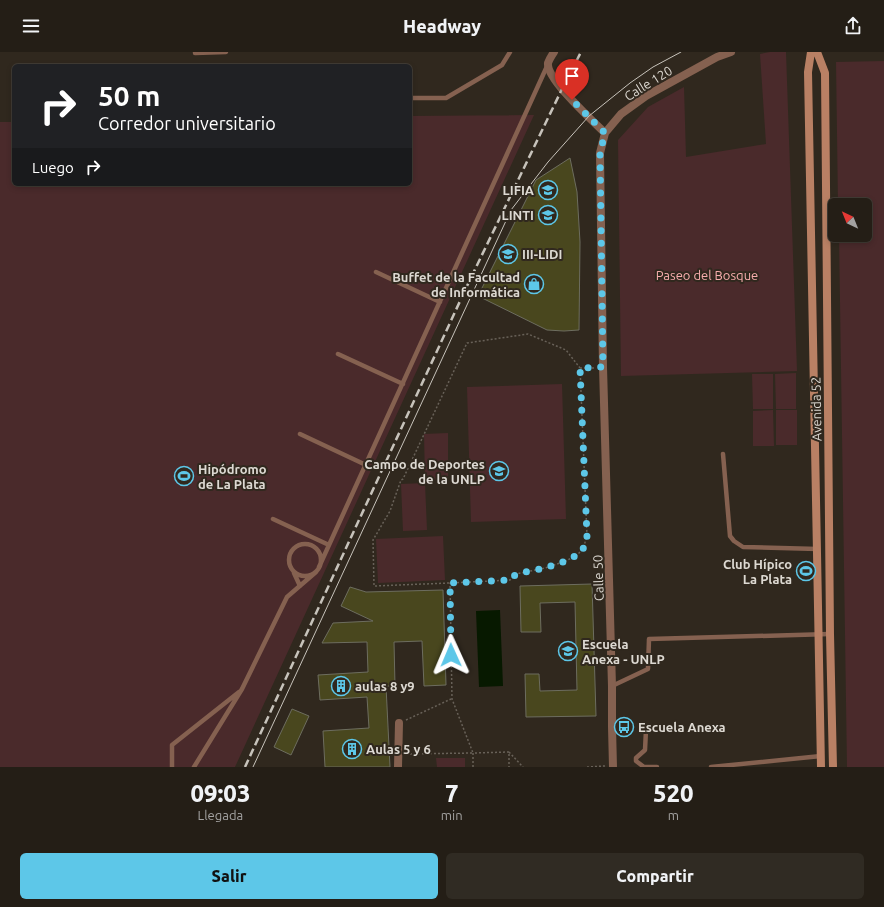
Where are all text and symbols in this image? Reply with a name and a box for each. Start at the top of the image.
icon: menu [20,15,42,37]
icon: share [842,15,864,37]
text: Headway [403,16,481,36]
pin [555,59,589,100]
street label: Calle 120 [622,63,674,103]
icon: arrive [561,65,583,87]
icon: right [32,80,84,132]
text: 50 m [98,80,160,111]
text: Corredor universitario [98,113,276,133]
icon: right [82,156,104,178]
text: Luego [32,159,74,176]
school or university icon: LIFIA [537,179,559,201]
place label: LIFIA [503,183,535,197]
north arrow [828,198,872,242]
map controls [828,198,872,242]
school or university icon: LINTI [537,204,559,226]
place label: LINTI [502,208,534,222]
school or university icon: III-LIDI [497,243,519,265]
place label: III-LIDI [522,247,562,261]
park label: Paseo del Bosque [656,268,758,282]
place label: Buffet de la Facultad de Informática [392,270,520,299]
shop icon: Buffet de la Facultad de Informática [523,273,545,295]
street label: Avenida 52 [808,377,824,441]
place label: Campo de Deportes de la UNLP [364,457,485,486]
school or university icon: Campo de Deportes de la UNLP [488,460,510,482]
place label: Hipódromo de La Plata [198,462,267,491]
sports icon: Hipódromo de La Plata [173,465,195,487]
street label: Calle 50 [590,555,606,601]
place label: Club Hípico La Plata [723,557,792,586]
sports icon: Club Hípico La Plata [795,560,817,582]
position arrow [430,634,472,676]
place label: Escuela Anexa - UNLP [582,637,665,666]
school or university icon: Escuela Anexa - UNLP [557,640,579,662]
building icon: aulas 8 y9 [330,675,352,697]
place label: aulas 8 y9 [355,679,415,693]
bus stop icon: Escuela Anexa [613,716,635,738]
place label: Escuela Anexa [638,720,726,734]
building icon: Aulas 5 y 6 [341,738,363,760]
place label: Aulas 5 y 6 [366,742,431,756]
text: 09:03 [190,780,250,807]
text: 7 [445,780,458,807]
text: 520 [653,780,694,807]
text: Llegada [198,808,243,822]
text: min [441,808,463,822]
text: m [668,808,679,822]
button: Salir [20,853,438,899]
button: Compartir [446,853,864,899]

